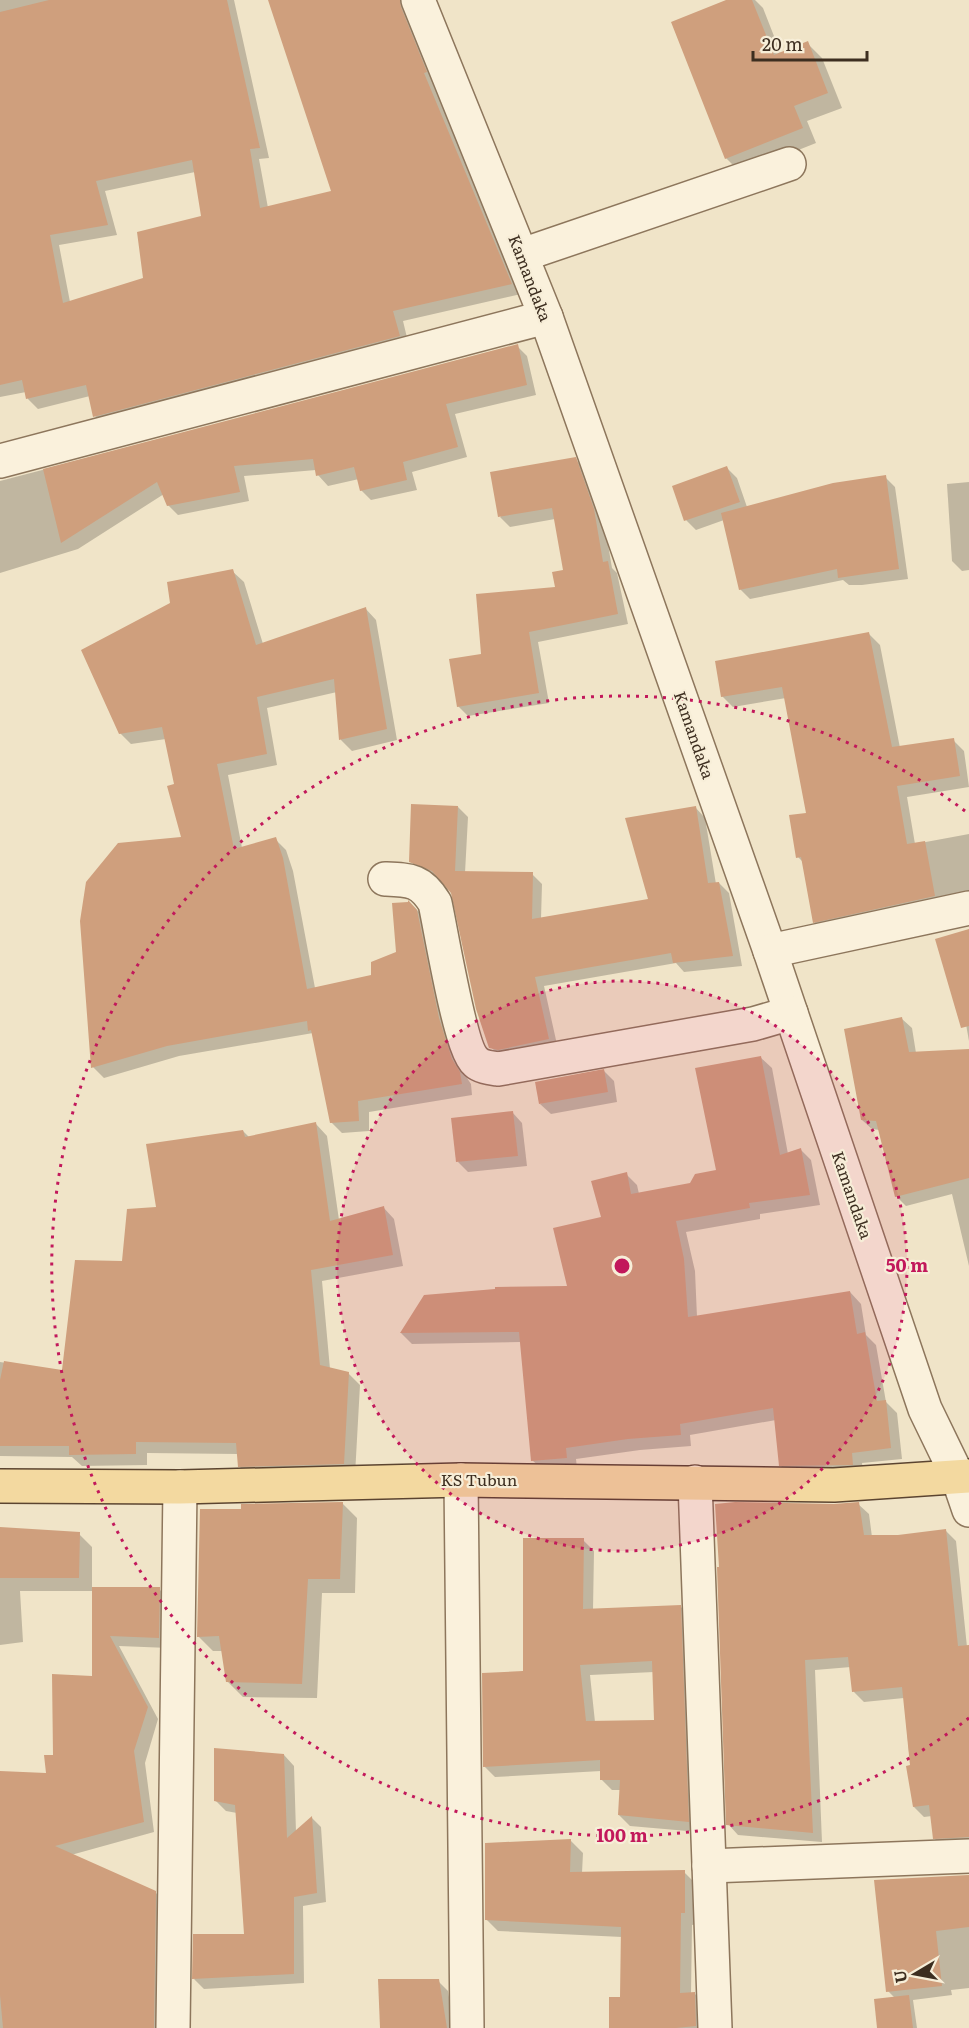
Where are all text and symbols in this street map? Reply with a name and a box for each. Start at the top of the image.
scale bar [753,24,867,62]
text: 20 m [762,30,803,57]
street label: Kamandaka [503,231,559,325]
street label: Kamandaka [669,687,721,782]
street label: Kamandaka [827,1147,879,1242]
text: 50 m [886,1251,928,1278]
centre of rings [612,1256,632,1276]
street label: KS Tubun [441,1467,518,1491]
text: 100 m [596,1821,648,1848]
north arrow [885,1944,945,2004]
text: U [886,1968,912,1985]

